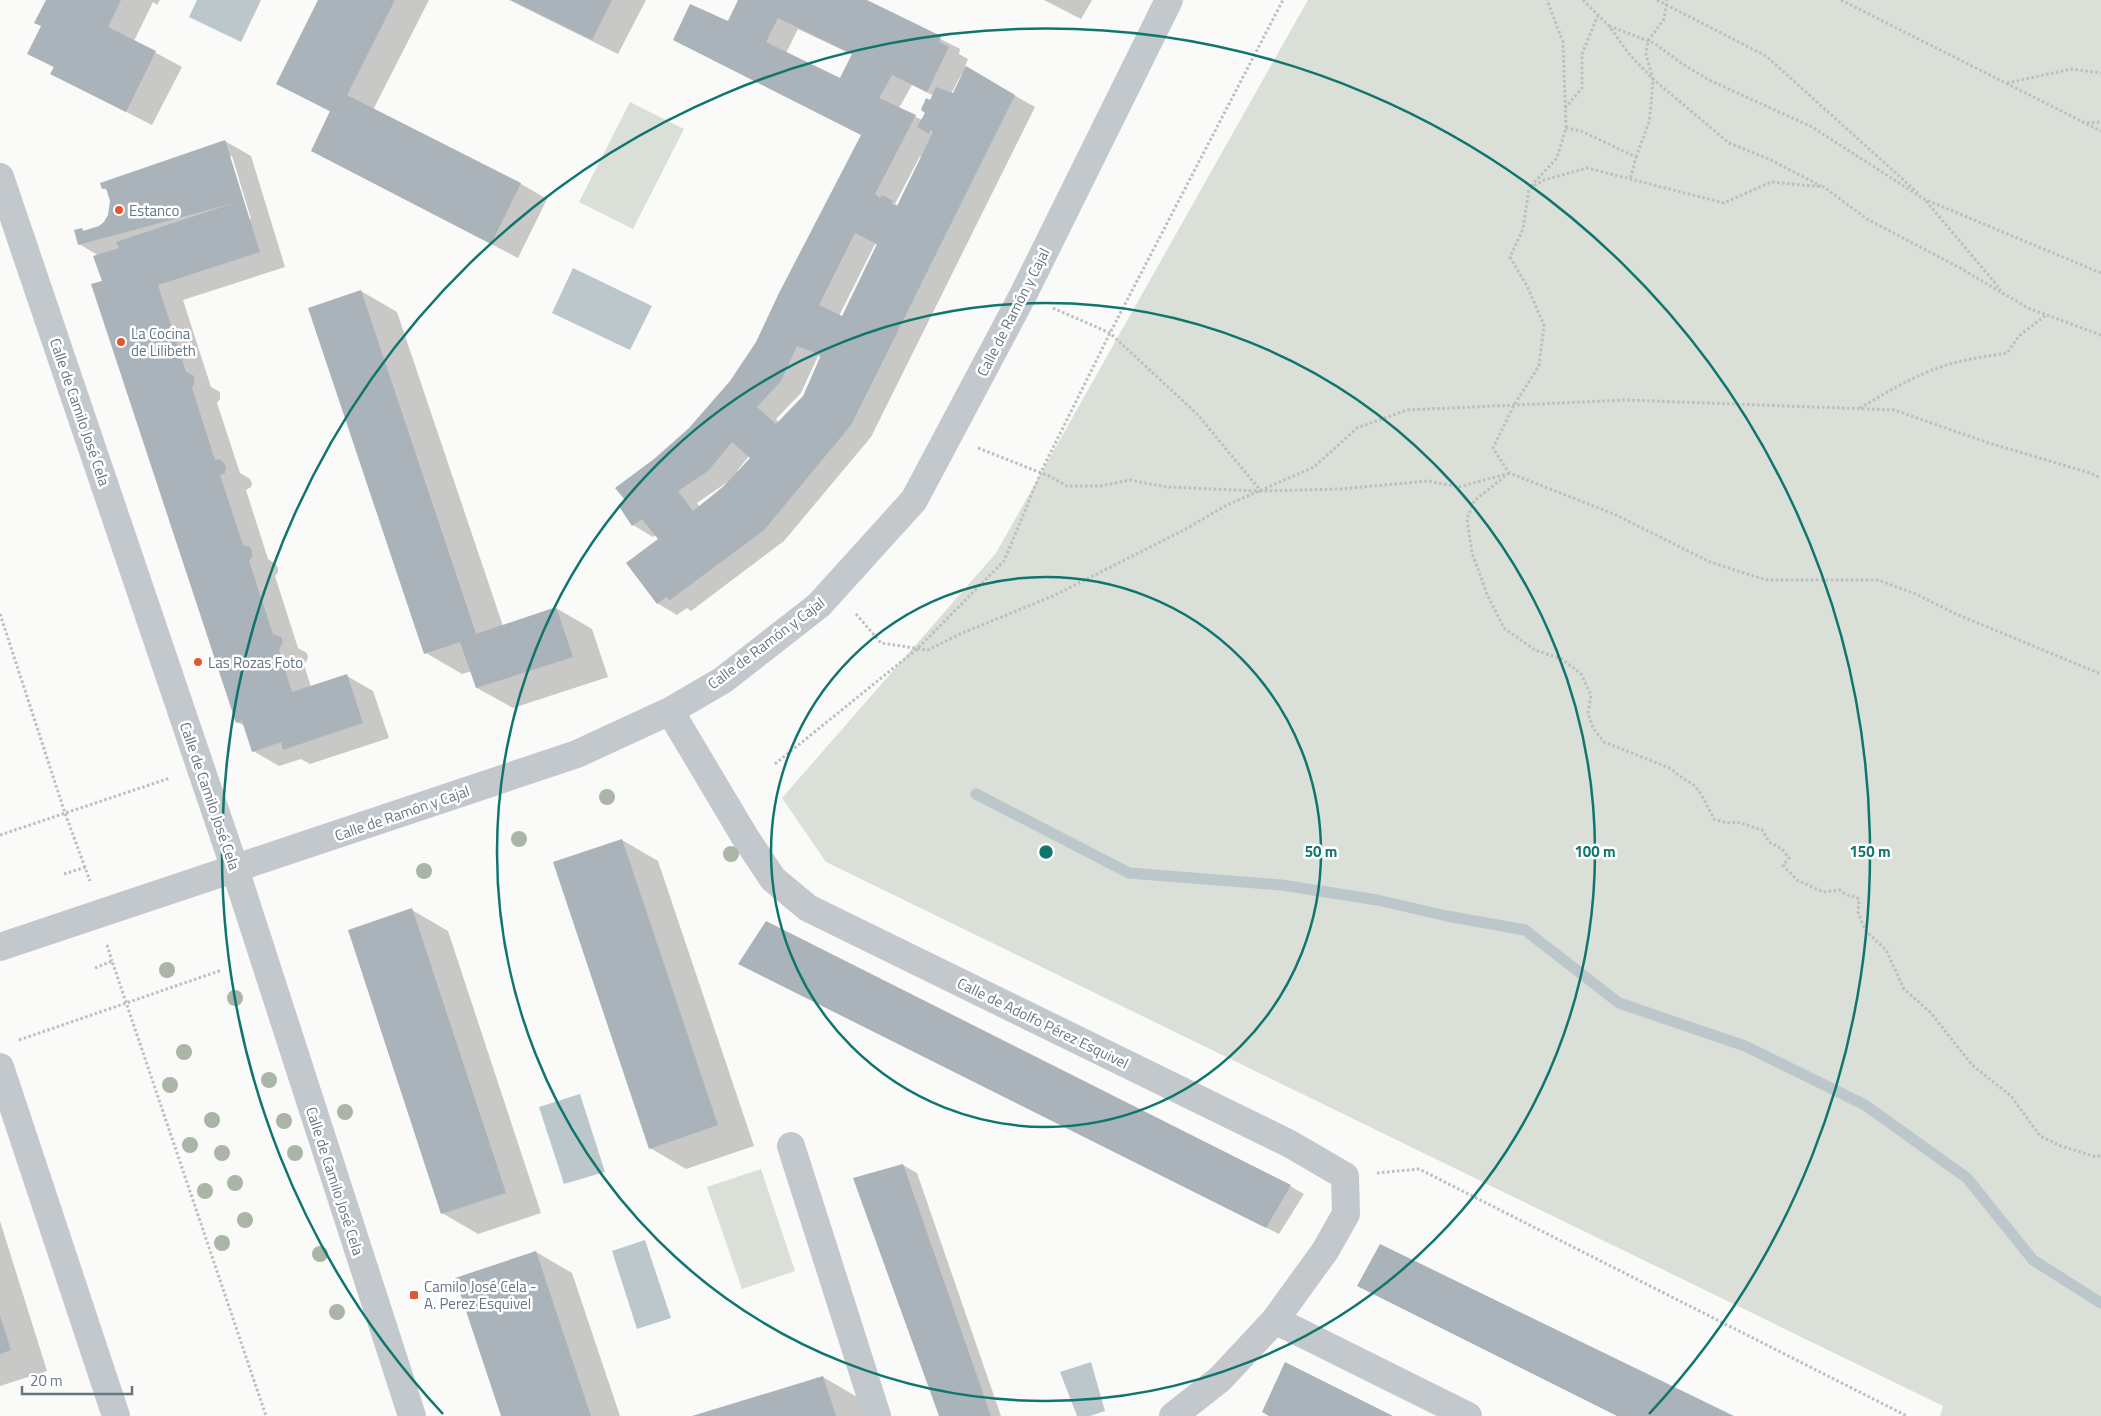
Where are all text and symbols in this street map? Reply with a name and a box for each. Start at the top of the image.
place label: Estanco [129,199,180,222]
marker: Estanco [113,204,125,216]
street label: Calle de Ramón y Cajal [971,244,1055,380]
place label: La Cocina de Lilibeth [131,322,196,362]
street label: Calle de Camilo José Cela [44,335,116,490]
marker: La Cocina de Lilibeth [115,336,127,348]
street label: Calle de Ramón y Cajal [703,591,829,695]
place label: Las Rozas Foto [208,651,303,674]
marker: Las Rozas Foto [192,656,204,668]
street label: Calle de Camilo José Cela [174,719,246,874]
street label: Calle de Ramón y Cajal [331,779,473,847]
text: 50 m [1305,840,1337,863]
text: 100 m [1574,840,1616,863]
text: 150 m [1849,840,1891,863]
centre of rings [1037,843,1055,861]
street label: Calle de Adolfo Pérez Esquivel [953,971,1133,1075]
street label: Calle de Camilo José Cela [300,1104,370,1259]
place label: Camilo José Cela - A. Perez Esquivel [424,1275,537,1315]
marker: Camilo José Cela - A. Perez Esquivel [408,1289,420,1301]
scale bar [22,1364,132,1396]
text: 20 m [30,1369,63,1392]

